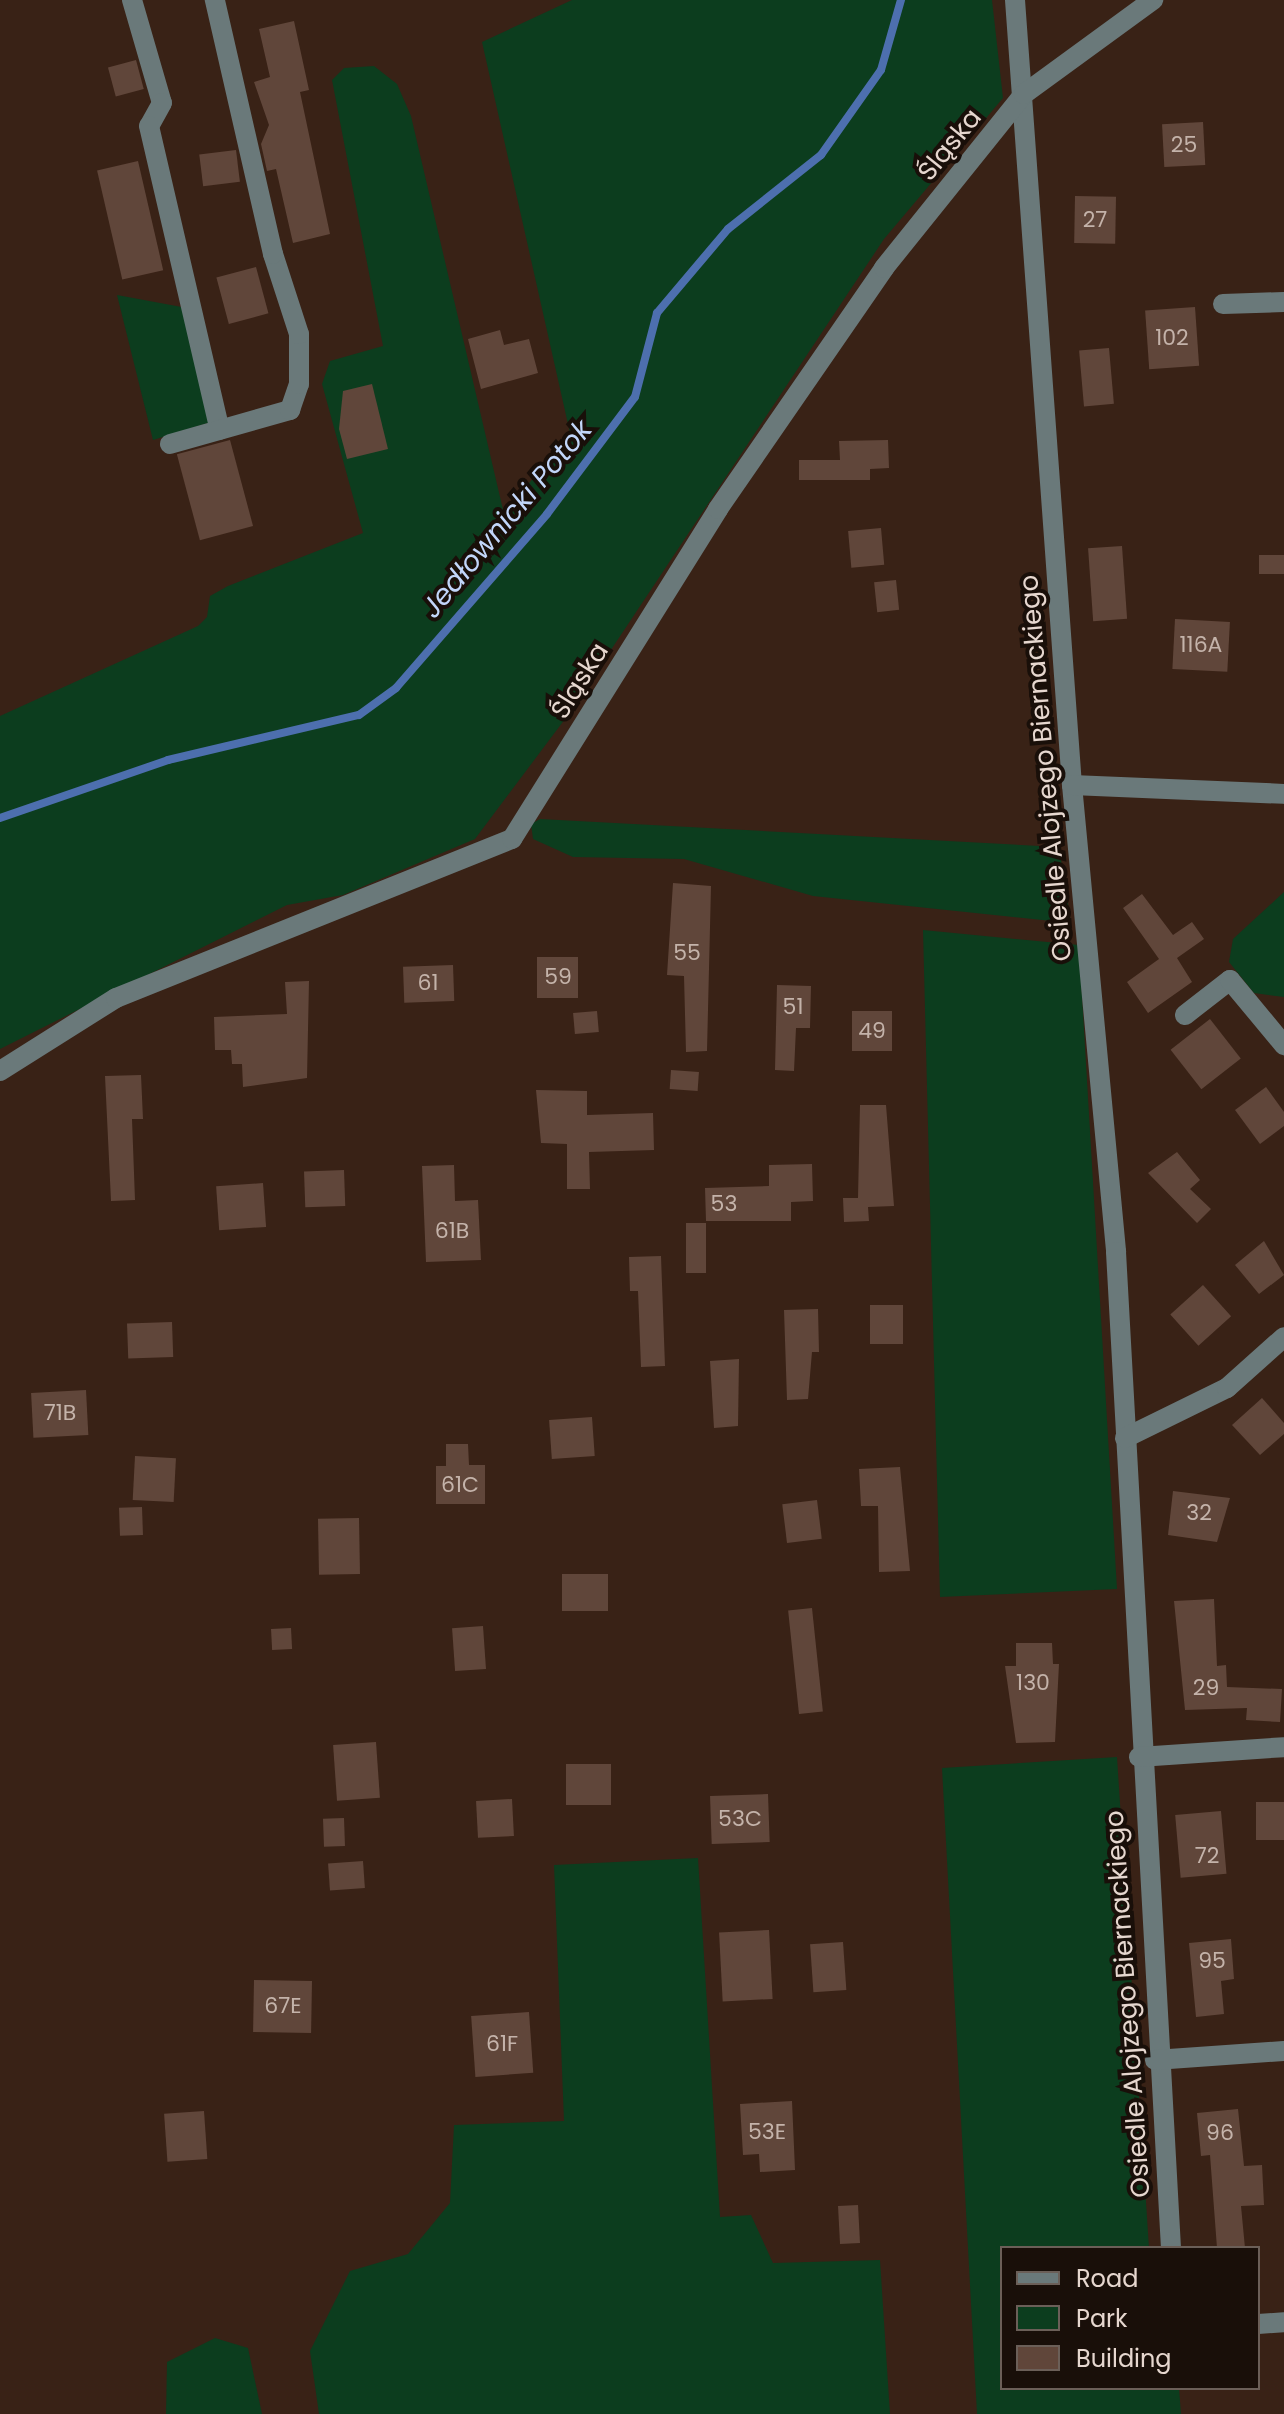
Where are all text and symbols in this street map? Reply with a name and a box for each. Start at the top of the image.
street label: Śląska [912,103,988,187]
house number: 25 [1171,132,1197,158]
house number: 27 [1083,207,1107,233]
house number: 102 [1155,325,1189,351]
water label: Jedłownicki Potok [415,414,599,624]
street label: Osiedle Alojzego Biernackiego [1014,573,1078,963]
house number: 116A [1180,632,1222,658]
street label: Śląska [545,637,615,725]
house number: 55 [673,940,701,966]
house number: 59 [544,964,572,990]
house number: 61 [417,970,439,996]
house number: 51 [783,994,803,1020]
house number: 49 [858,1018,886,1044]
house number: 53 [711,1191,737,1217]
house number: 61B [435,1218,469,1244]
house number: 71B [44,1400,76,1426]
house number: 61C [441,1472,479,1498]
house number: 32 [1186,1500,1212,1526]
house number: 130 [1016,1670,1050,1696]
house number: 29 [1193,1675,1219,1701]
house number: 53C [718,1806,762,1832]
street label: Osiedle Alojzego Biernackiego [1099,1809,1157,2199]
house number: 72 [1195,1843,1219,1869]
house number: 95 [1198,1948,1226,1974]
house number: 67E [264,1993,302,2019]
house number: 61F [486,2031,518,2057]
house number: 53E [748,2119,786,2145]
house number: 96 [1206,2120,1234,2146]
legend [1000,2246,1260,2390]
text: Road [1076,2262,1138,2295]
text: Park [1076,2302,1127,2335]
text: Building [1076,2342,1172,2375]

